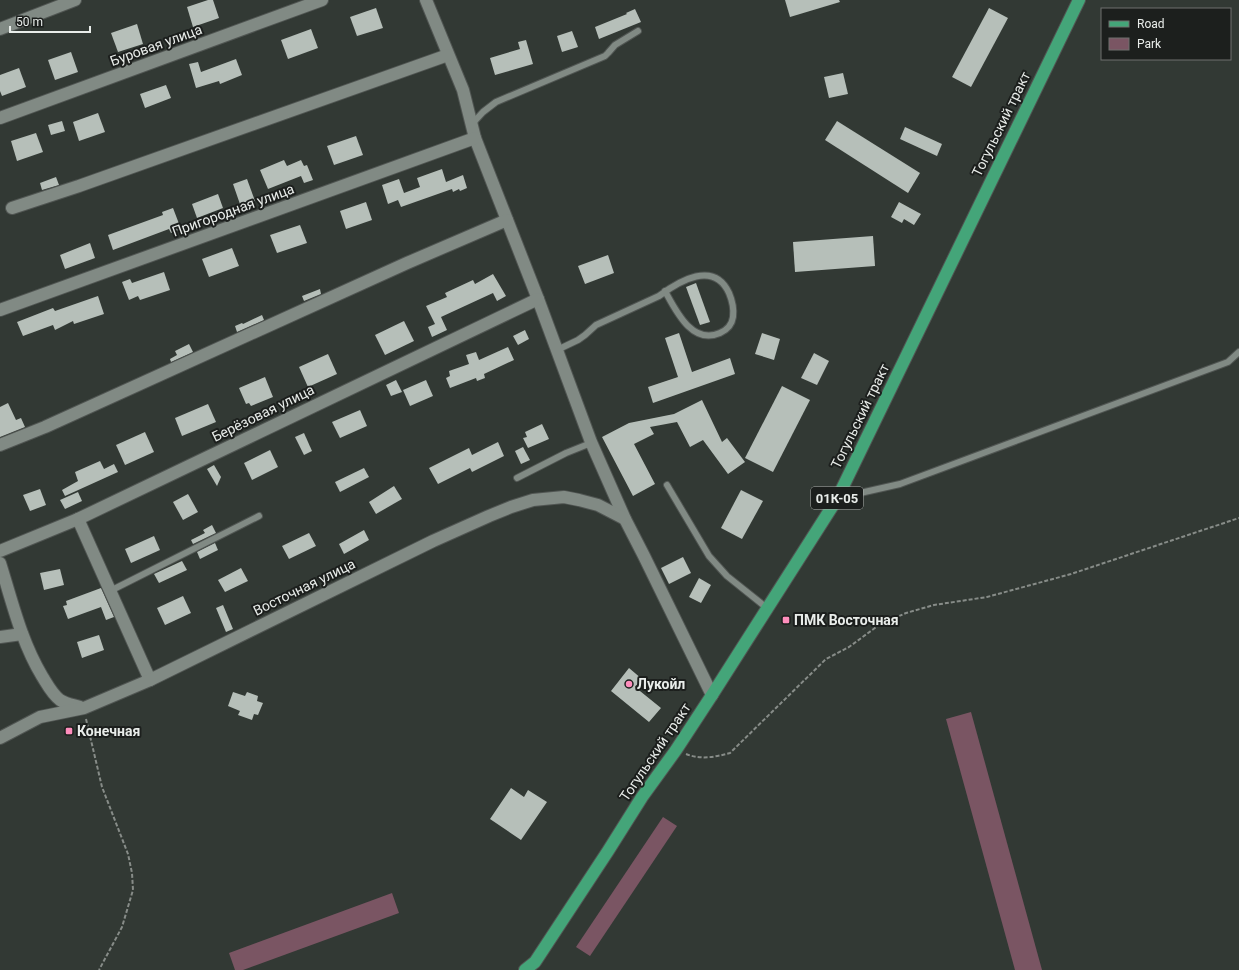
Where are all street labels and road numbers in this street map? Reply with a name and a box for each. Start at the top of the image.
street label: Буровая улица [108,21,204,69]
street label: Тогульский тракт [969,69,1033,179]
street label: Пригородная улица [170,180,296,240]
street label: Тогульский тракт [828,361,892,471]
street label: Берёзовая улица [209,381,317,445]
road number: 01К-05 [811,487,863,509]
street label: Восточная улица [250,555,358,619]
street label: Тогульский тракт [616,700,694,804]

